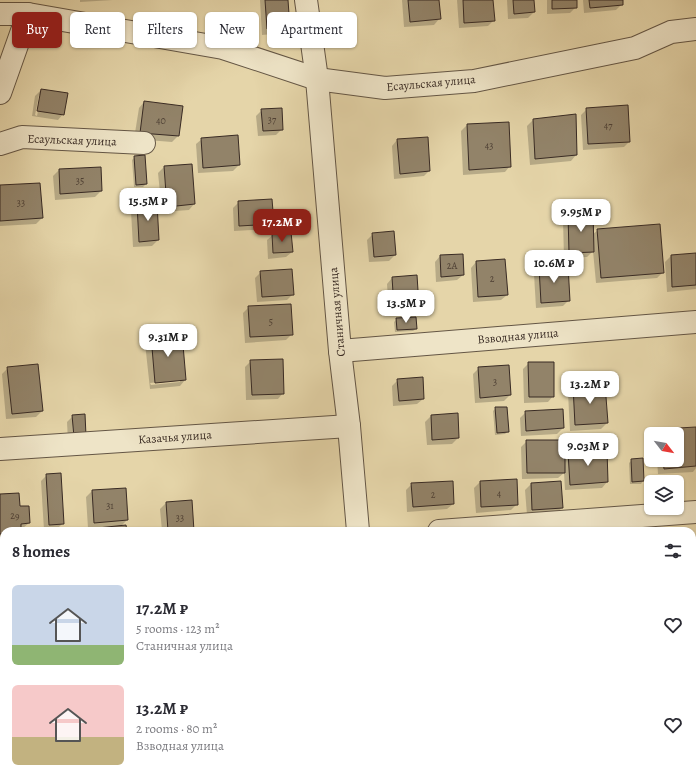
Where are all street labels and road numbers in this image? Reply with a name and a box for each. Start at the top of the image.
street label: Есаульская улица [386,71,477,95]
street label: Есаульская улица [27,130,117,150]
street label: Станичная улица [325,266,349,357]
street label: Взводная улица [477,324,560,348]
street label: Казачья улица [138,426,213,448]

